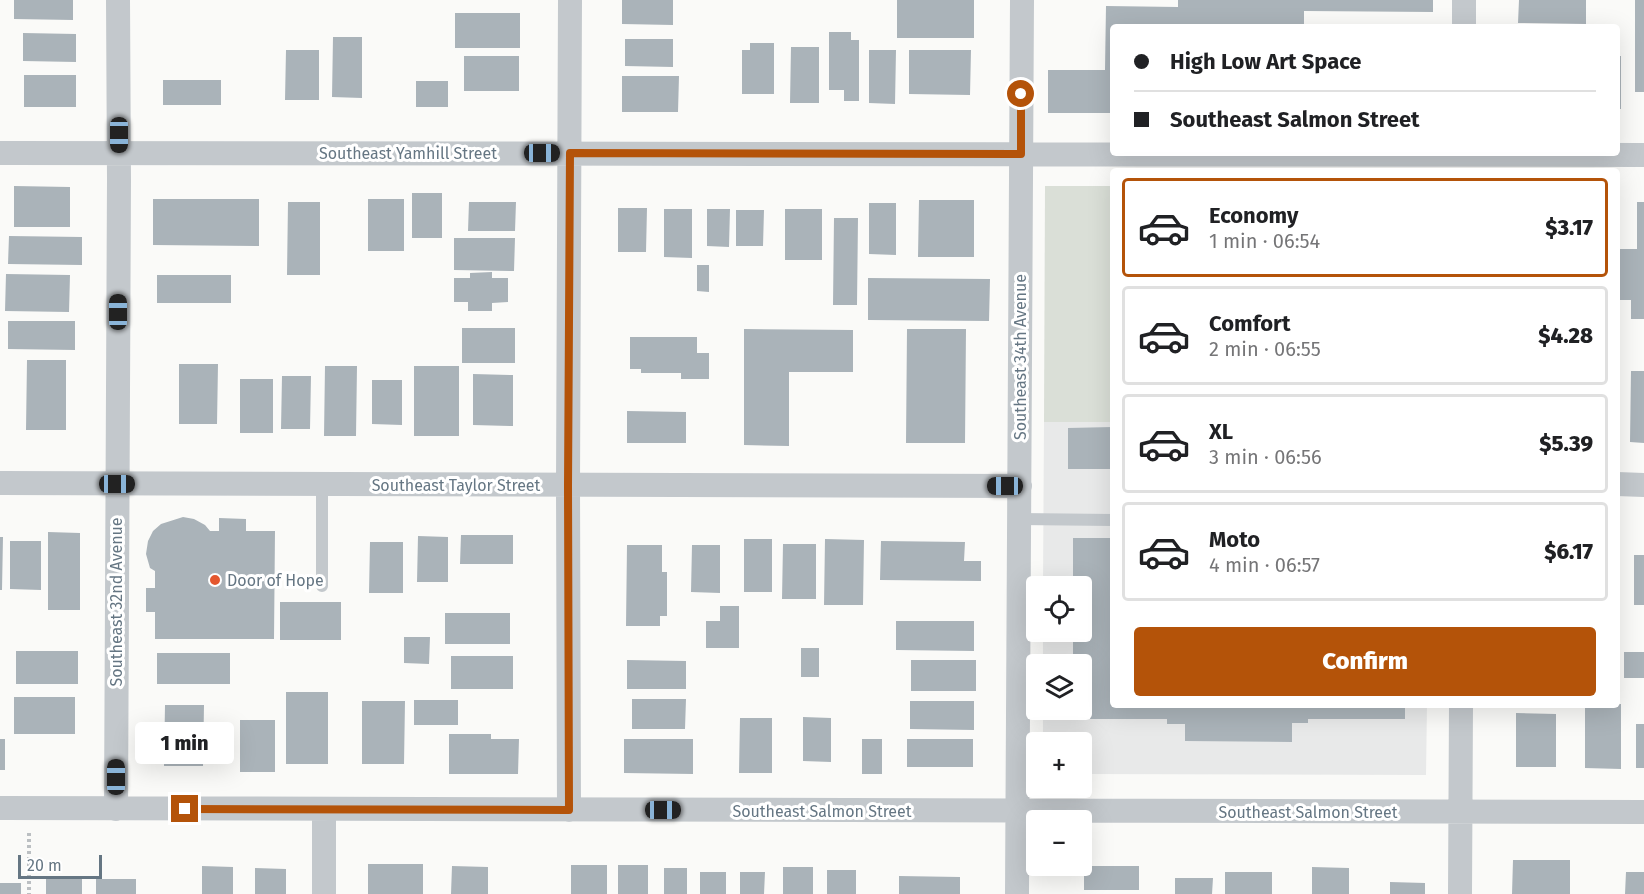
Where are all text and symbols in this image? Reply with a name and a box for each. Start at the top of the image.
text: High Low Art Space [1170,48,1361,75]
route start [1007,80,1034,107]
text: Southeast Salmon Street [1170,106,1420,133]
car [110,117,128,153]
street label: Southeast Yamhill Street [319,144,497,163]
car [524,144,560,162]
icon: car [1137,201,1191,255]
text: Economy [1209,202,1298,229]
text: $3.17 [1545,214,1593,241]
text: 1 min · 06:54 [1209,229,1320,253]
street label: Southeast 34th Avenue [1011,274,1030,440]
car [109,294,127,330]
icon: car [1137,309,1191,363]
text: Comfort [1209,310,1290,337]
text: $4.28 [1538,322,1593,349]
text: 2 min · 06:55 [1209,337,1321,361]
icon: car [1137,417,1191,471]
text: XL [1209,418,1233,445]
text: $5.39 [1539,430,1593,457]
text: 3 min · 06:56 [1209,445,1322,469]
car [99,475,135,493]
street label: Southeast Taylor Street [372,476,541,495]
car [987,477,1023,495]
street label: Southeast 32nd Avenue [107,517,126,687]
icon: car [1137,525,1191,579]
text: Moto [1209,526,1260,553]
text: $6.17 [1544,538,1593,565]
text: 4 min · 06:57 [1209,553,1320,577]
place label: Door of Hope [227,571,324,590]
marker: Door of Hope [208,573,222,587]
map controls [1026,576,1092,876]
button: locate [1026,576,1092,642]
button: Confirm [1134,627,1596,696]
button: layers [1026,654,1092,720]
callout: 1 min [136,722,234,764]
text: 1 min [161,731,208,755]
button: + [1026,732,1092,798]
car [107,759,125,795]
route end [171,795,198,822]
car [645,801,681,819]
street label: Southeast Salmon Street [732,802,912,821]
street label: Southeast Salmon Street [1218,803,1398,822]
button: − [1026,810,1092,876]
scale bar [18,852,102,880]
text: 20 m [27,856,62,875]

